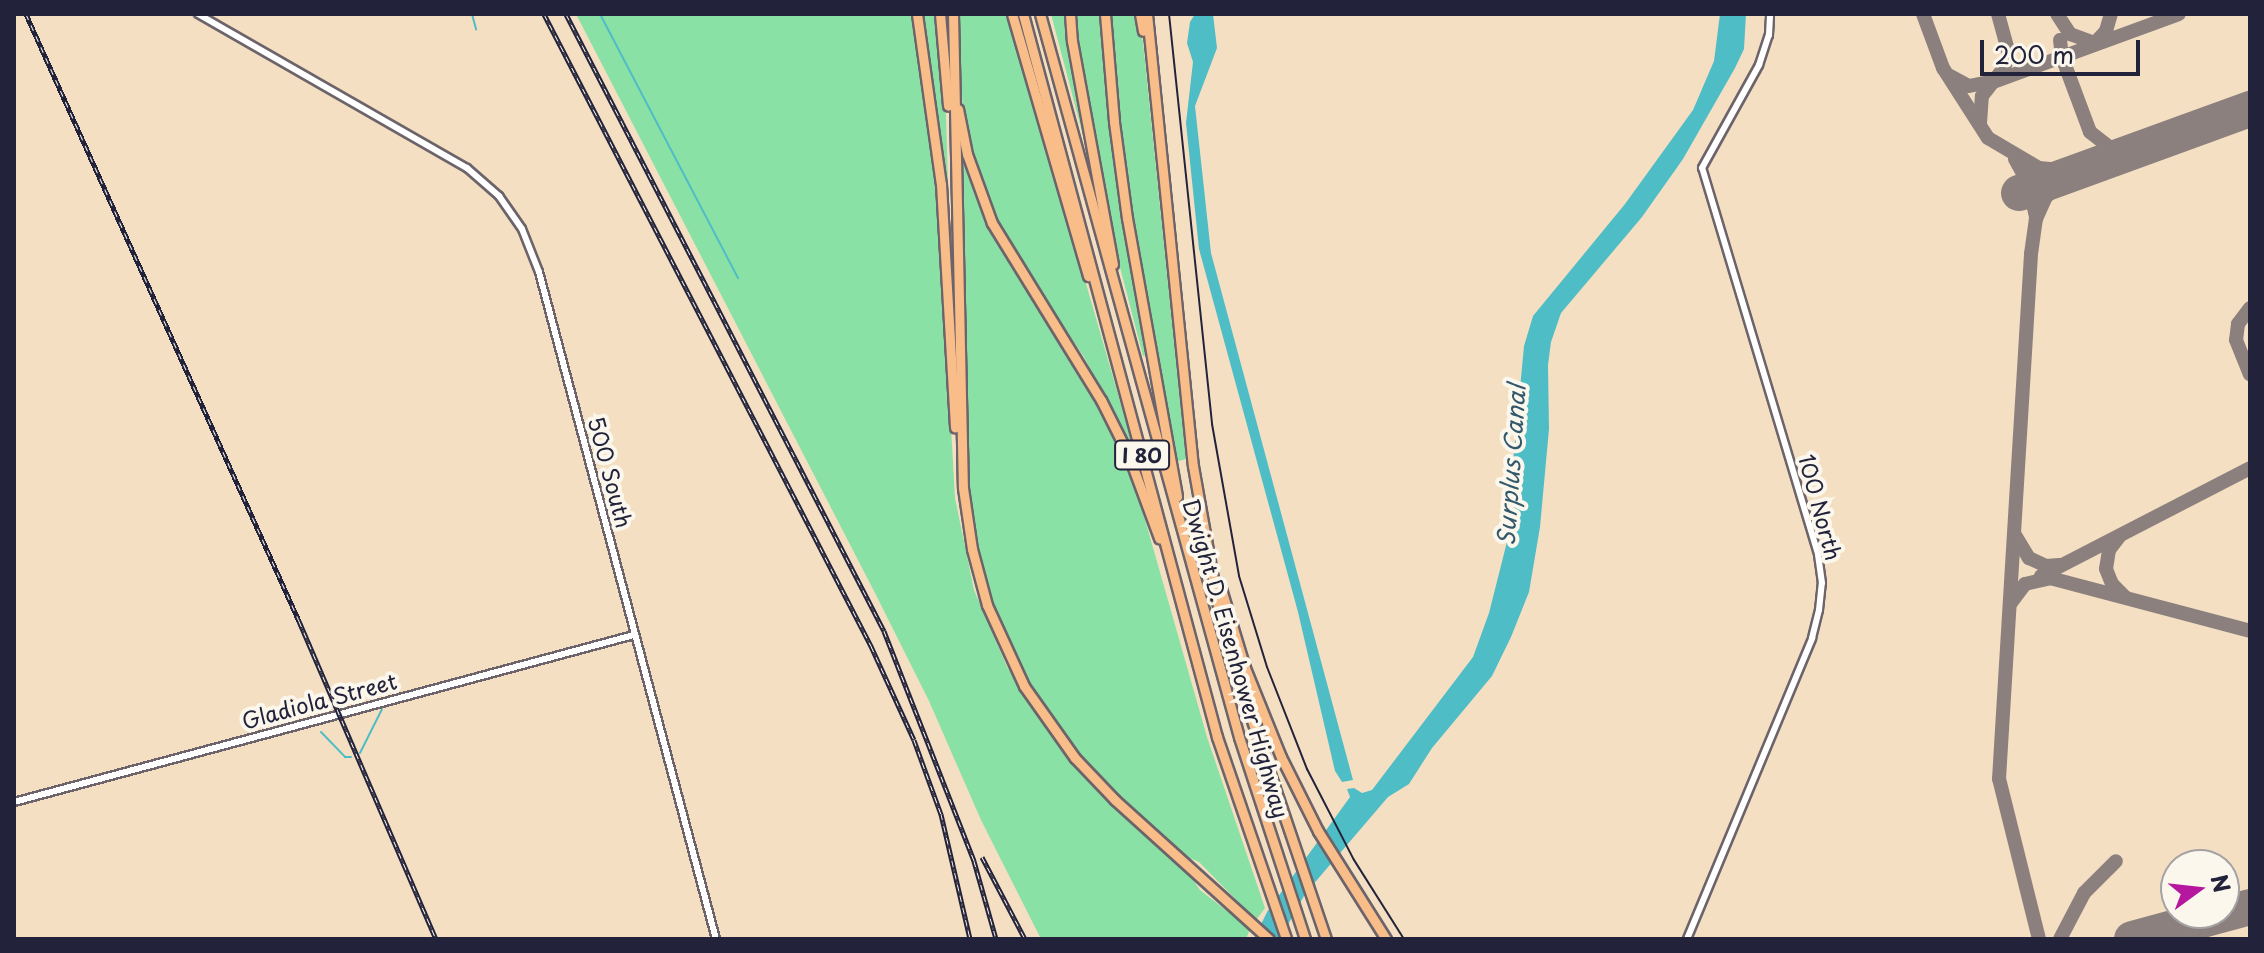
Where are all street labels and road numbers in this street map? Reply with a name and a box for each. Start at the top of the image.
street label: 500 South [583,414,639,530]
road number: I 80 [1112,439,1172,471]
street label: 100 North [1794,450,1848,564]
street label: Dwight D. Eisenhower Highway [1179,495,1295,821]
street label: Gladiola Street [238,667,400,733]

